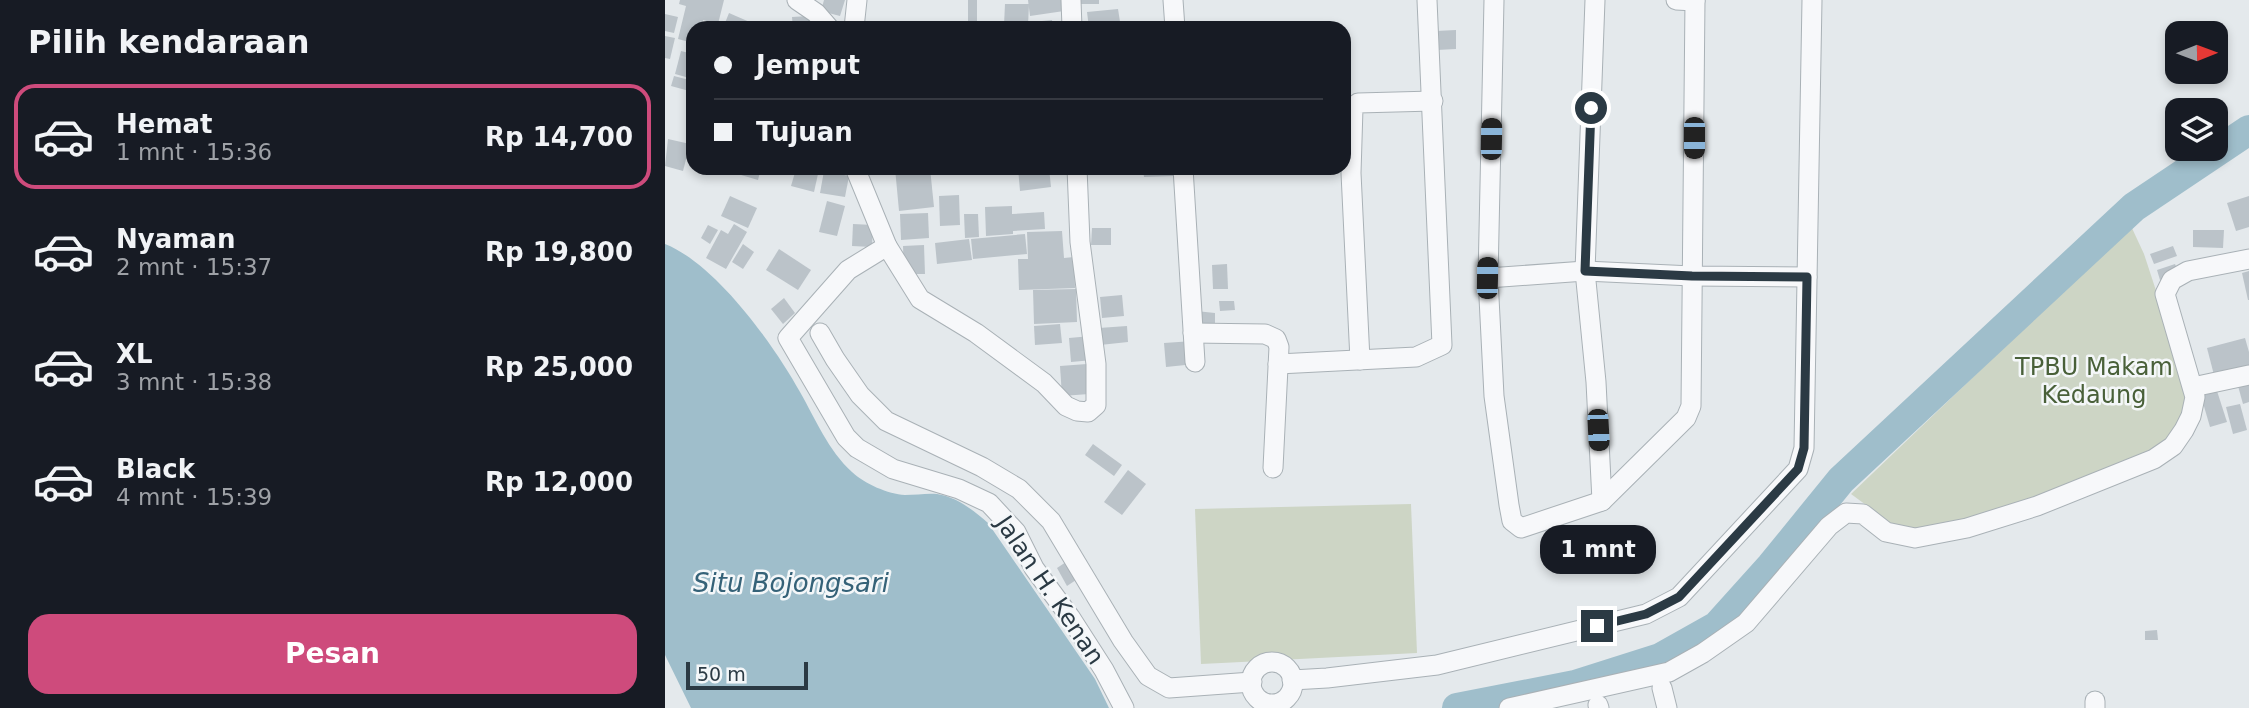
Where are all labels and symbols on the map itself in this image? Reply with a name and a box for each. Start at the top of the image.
north arrow [2165,21,2228,84]
route start [1575,92,1607,124]
car [1684,117,1705,159]
car [1481,118,1502,160]
car [1477,257,1498,299]
park label: TPBU Makam Kedaung [2014,353,2173,409]
car [1587,408,1610,452]
street label: Jalan H. Kenan [989,509,1110,670]
callout: 1 mnt [1539,524,1655,574]
water label: Situ Bojongsari [693,568,890,598]
route end [1581,610,1613,642]
scale bar [686,659,809,691]

